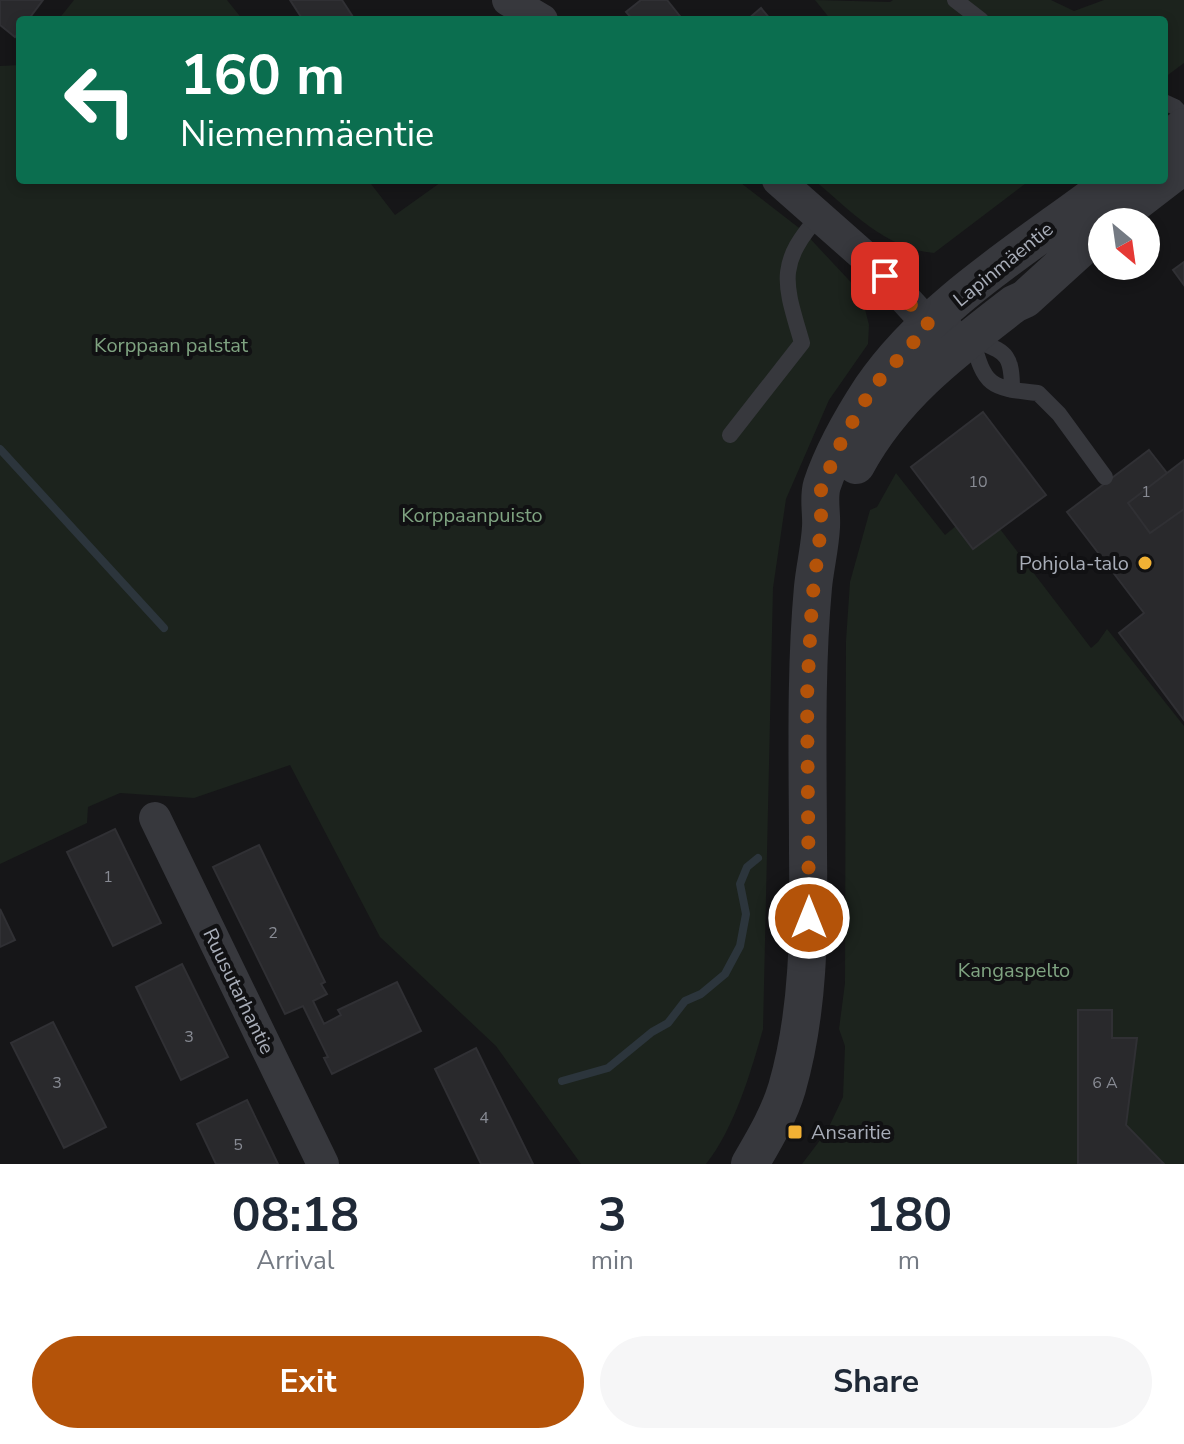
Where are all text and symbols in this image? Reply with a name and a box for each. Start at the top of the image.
text: 160 m [180,37,345,114]
icon: left [48,48,152,152]
text: Niemenmäentie [180,110,434,159]
north arrow [1088,208,1160,280]
map controls [1088,208,1160,280]
street label: Lapinmäentie [948,216,1059,313]
pin [851,242,919,310]
icon: arrive [863,254,907,298]
park label: Korppaan palstat [94,332,249,359]
house number: 10 [968,471,988,493]
house number: 1 [1141,481,1151,503]
park label: Korppaanpuisto [401,502,543,529]
place label: Pohjola-talo [1019,550,1129,577]
marker: Pohjola-talo [1136,554,1154,572]
house number: 1 [103,866,113,888]
position arrow [767,876,851,960]
house number: 2 [268,922,278,944]
street label: Ruusutarhantie [196,924,281,1059]
park label: Kangaspelto [958,957,1070,984]
house number: 3 [184,1026,194,1048]
house number: 3 [52,1072,62,1094]
house number: 6 A [1092,1072,1118,1094]
house number: 4 [479,1107,489,1129]
place label: Ansaritie [811,1119,891,1146]
marker: Ansaritie [786,1123,804,1141]
house number: 5 [233,1134,243,1156]
text: 08:18 [232,1182,359,1248]
text: 3 [598,1182,627,1248]
text: 180 [866,1182,952,1248]
text: Arrival [256,1243,335,1278]
text: min [591,1243,634,1278]
text: m [898,1243,920,1278]
button: Exit [32,1336,584,1428]
button: Share [600,1336,1152,1428]

